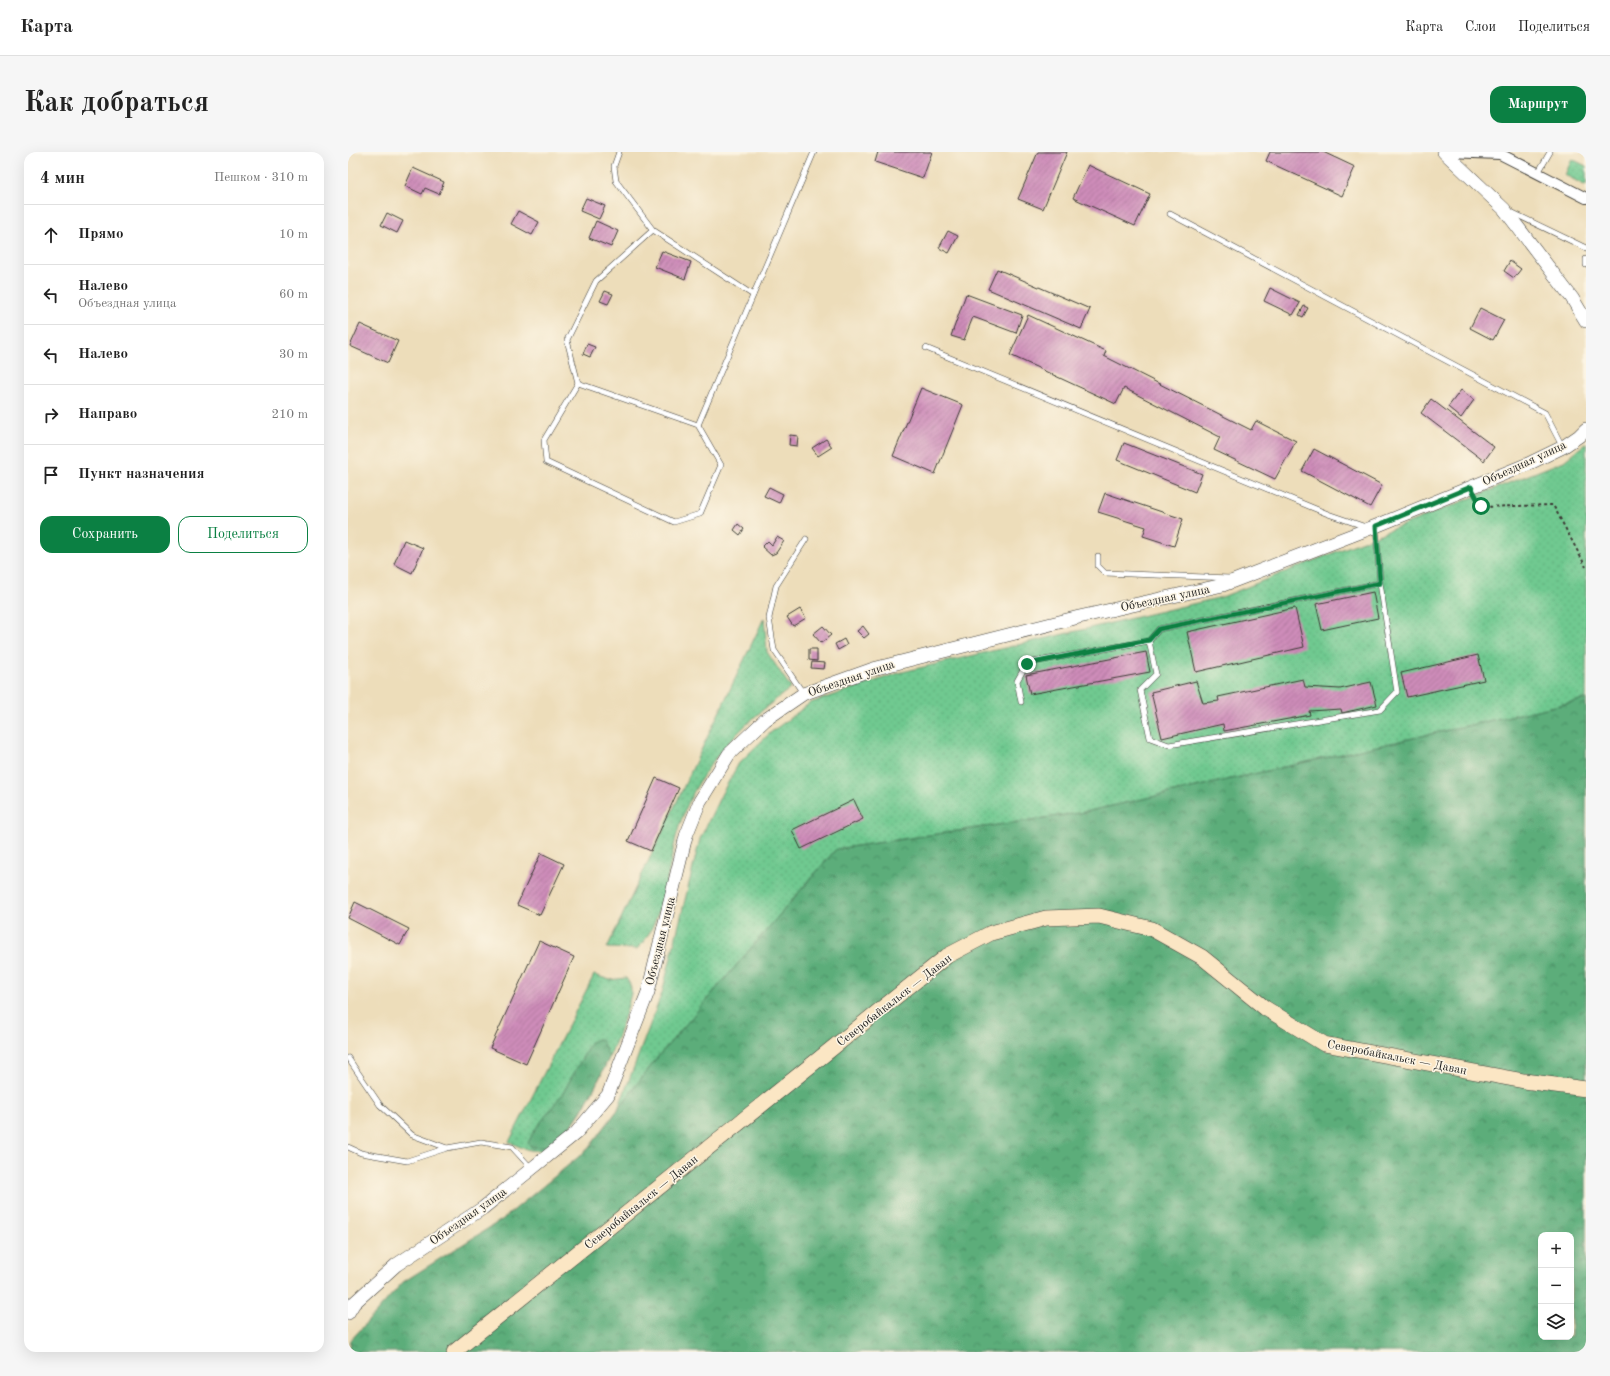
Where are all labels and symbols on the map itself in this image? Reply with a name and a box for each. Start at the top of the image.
street label: Объездная улица [1481,439,1568,489]
route start [1472,497,1490,515]
street label: Объездная улица [1120,584,1211,614]
route end [1018,655,1036,673]
street label: Объездная улица [806,658,896,699]
street label: Объездная улица [644,896,678,987]
street label: Северобайкальск — Даван [835,952,955,1049]
street label: Северобайкальск — Даван [1326,1039,1468,1077]
street label: Северобайкальск — Даван [583,1153,701,1252]
street label: Объездная улица [428,1186,509,1248]

